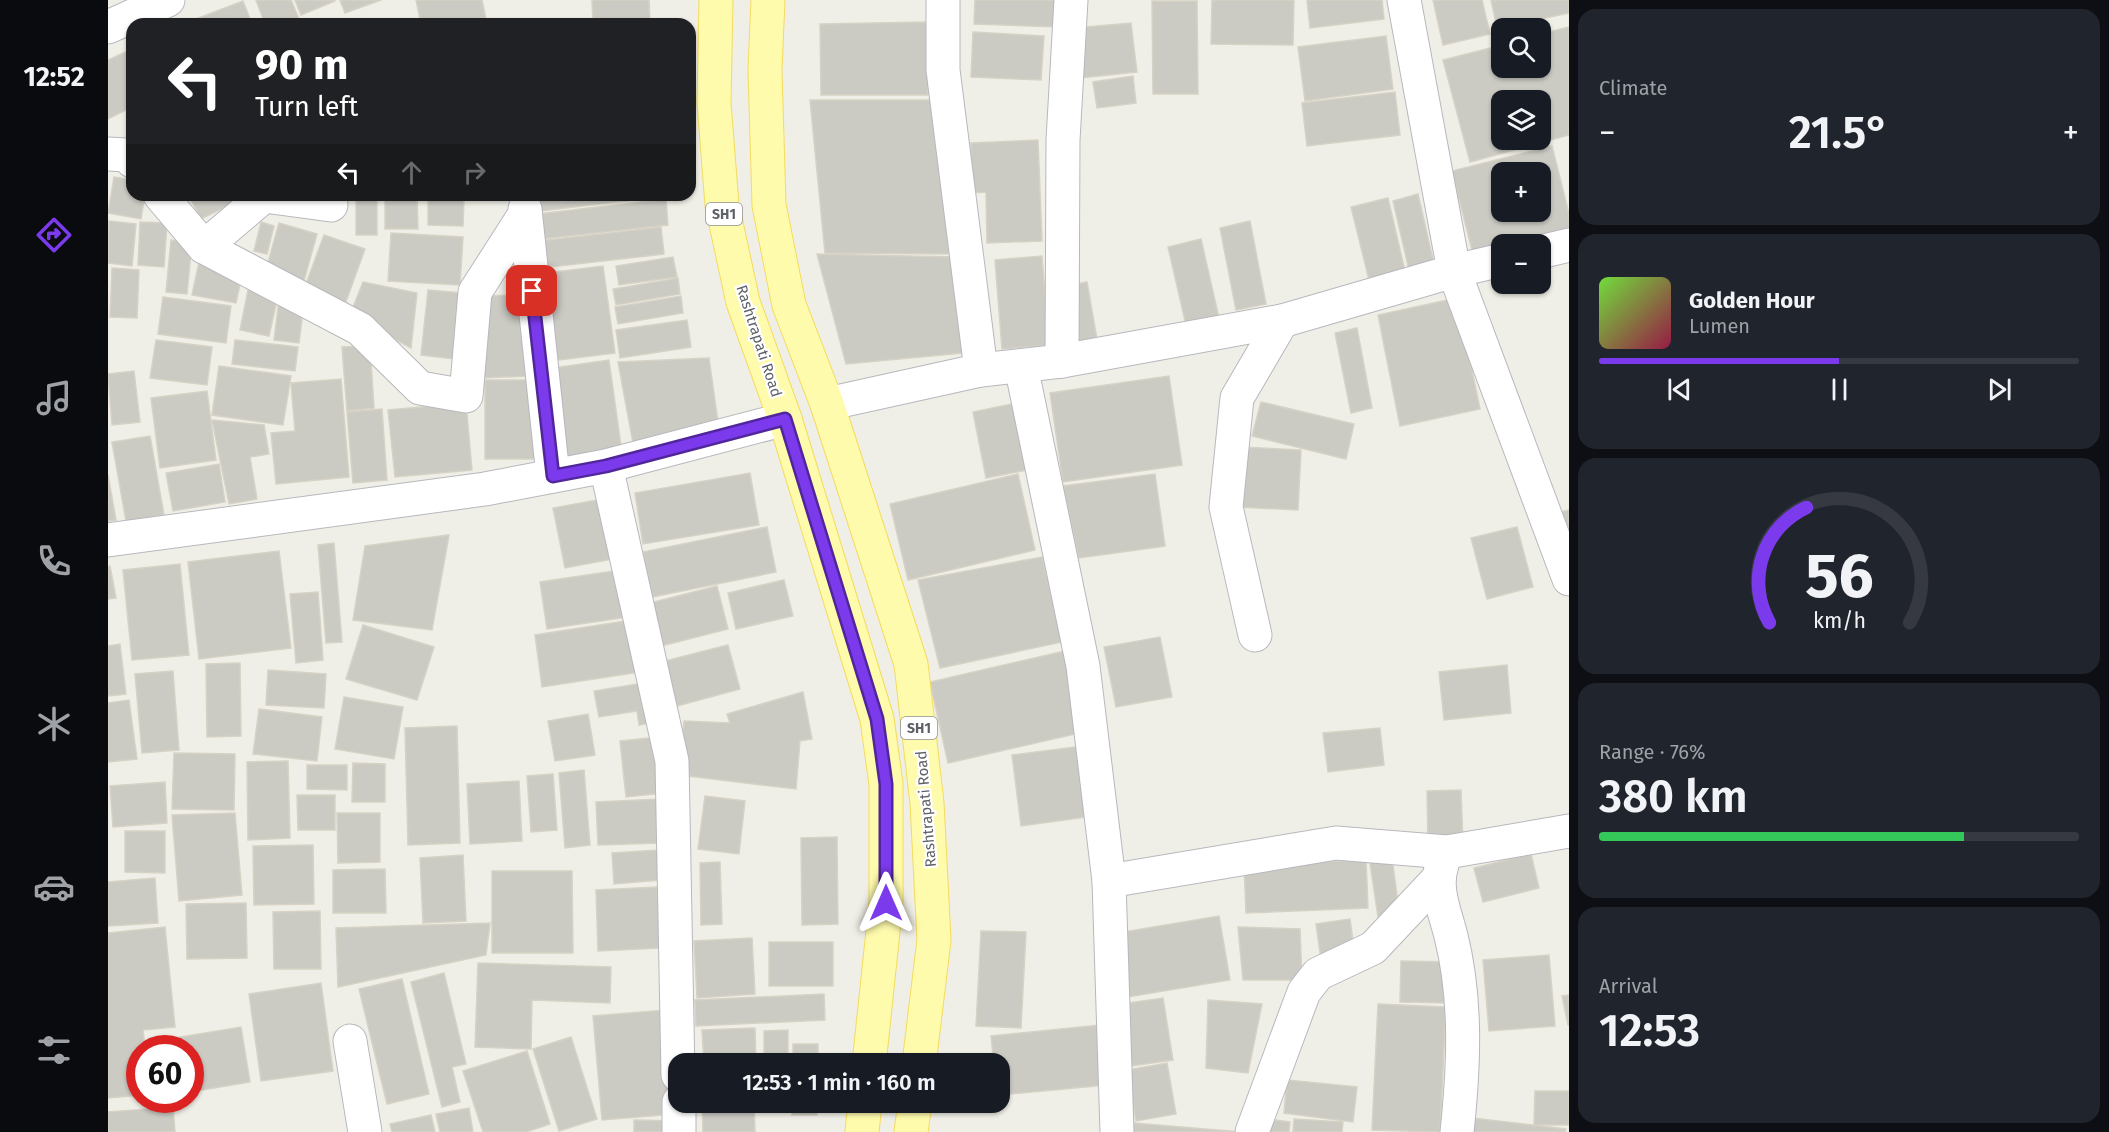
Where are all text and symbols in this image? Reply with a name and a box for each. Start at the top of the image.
map controls [1491,18,1551,294]
button: search [1491,18,1551,78]
text: 90 m [255,40,349,90]
icon: left [156,42,234,120]
text: 12:52 [23,61,85,93]
text: Climate [1599,76,1667,100]
button: layers [1491,90,1551,150]
text: Turn left [255,91,358,123]
text: 21.5° [1789,106,1889,160]
text: − [1599,113,1616,153]
text: + [2063,113,2079,153]
icon: left [332,156,365,189]
icon: ahead [395,156,428,189]
icon: right [458,156,491,189]
button: + [1491,162,1551,222]
road number: SH1 [706,203,742,225]
icon: directions [33,214,75,256]
button: − [1491,234,1551,294]
pin [506,265,557,316]
icon: arrive [515,274,548,307]
street label: Rashtrapati Road [732,283,786,399]
text: Golden Hour [1689,287,1815,314]
text: Lumen [1689,314,1750,338]
icon: previous [1663,373,1696,406]
icon: pause [1823,373,1856,406]
icon: next [1983,373,2016,406]
icon: music [33,377,75,419]
text: 56 [1805,539,1873,614]
icon: phone [33,540,75,582]
text: km/h [1812,608,1866,634]
icon: climate [33,703,75,745]
road number: SH1 [901,717,937,739]
text: Range · 76% [1599,740,1705,764]
street label: Rashtrapati Road [912,750,940,868]
text: 380 km [1599,770,1748,824]
icon: car [33,866,75,908]
position arrow [854,871,918,935]
text: Arrival [1599,974,1658,998]
text: 12:53 [1599,1004,1700,1058]
icon: filters [33,1029,75,1071]
speed limit sign: 60 [126,1035,204,1113]
text: 12:53 · 1 min · 160 m [742,1069,936,1096]

